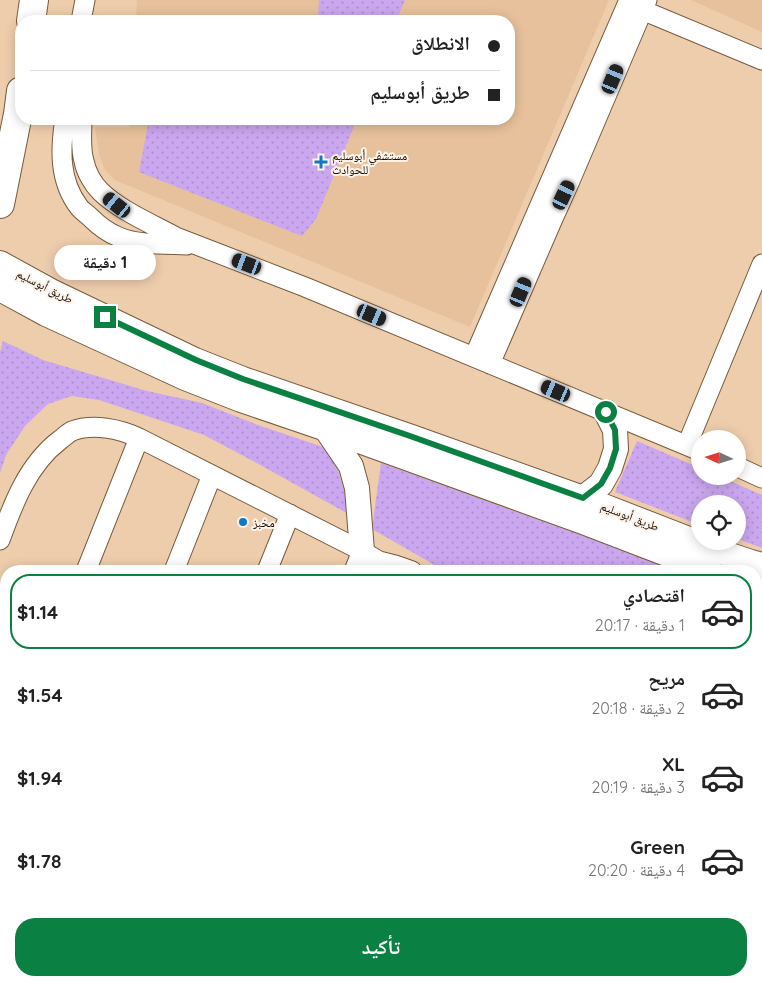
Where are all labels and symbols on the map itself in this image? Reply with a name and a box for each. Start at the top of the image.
car [600,62,625,96]
place label: مستشفي أبوسليم للحوادث [332,148,407,177]
marker: مستشفي أبوسليم للحوادث [314,155,328,169]
car [550,178,577,212]
car [100,190,133,220]
callout: 1 دقيقة [54,244,156,280]
car [230,252,263,276]
street label: طريق أبوسليم [14,265,76,307]
car [508,275,533,309]
car [355,302,388,328]
route end [94,306,116,328]
car [539,378,572,404]
route start [595,401,617,423]
north arrow [691,430,746,485]
street label: طريق أبوسليم [598,498,661,535]
place label: مخبز [252,515,275,530]
marker: مخبز [237,516,249,528]

